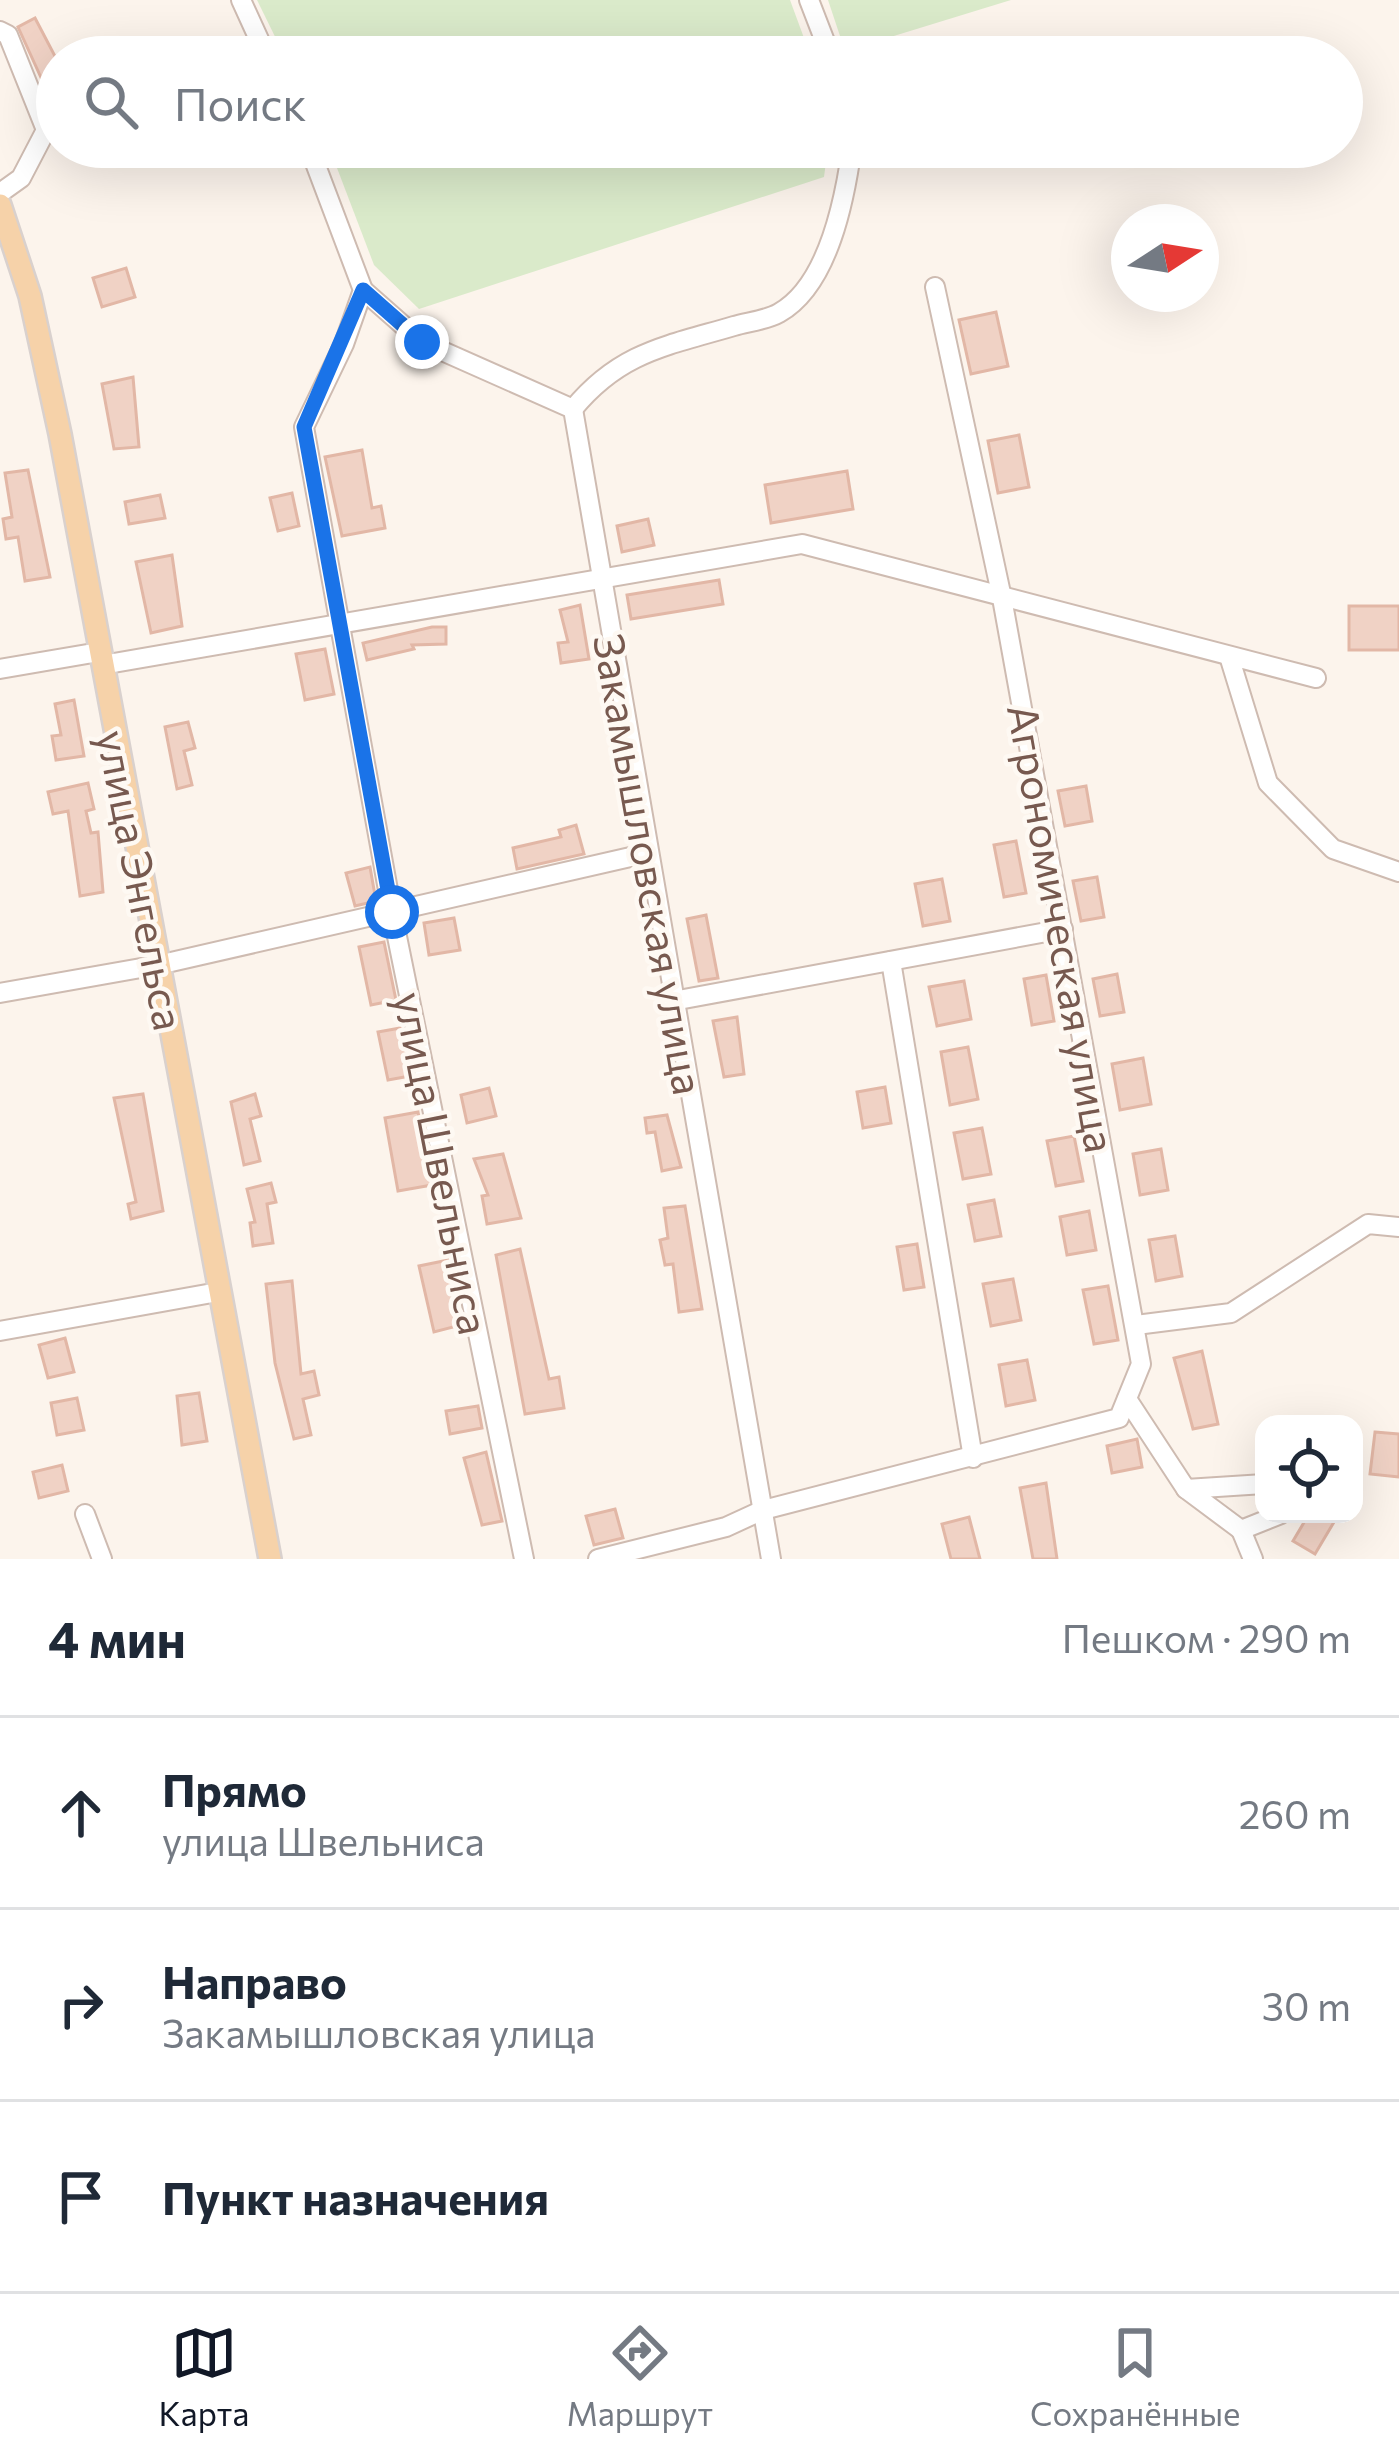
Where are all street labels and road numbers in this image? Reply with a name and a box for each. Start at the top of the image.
street label: Закамышловская улица [584,630,716,1098]
street label: Агрономическая улица [998,700,1128,1156]
street label: улица Энгельса [87,726,197,1034]
street label: улица Швельниса [384,987,502,1339]

